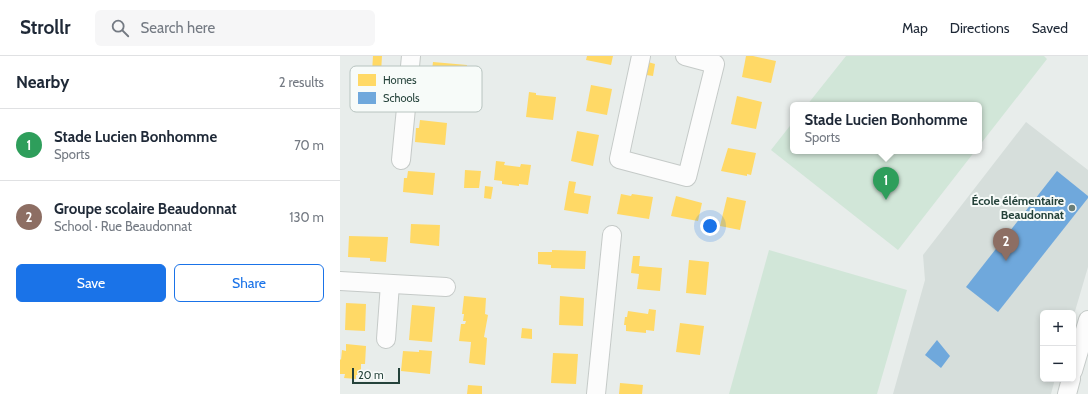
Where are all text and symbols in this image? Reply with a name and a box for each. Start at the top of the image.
search box [95,10,375,46]
text: Strollr [20,16,71,39]
icon: search [109,17,131,39]
text: Search here [141,19,215,37]
text: Map [902,19,928,37]
text: Directions [950,19,1010,37]
text: Saved [1032,19,1068,37]
legend [350,66,482,112]
text: Nearby [16,72,69,92]
text: Homes [383,73,417,87]
text: 2 results [279,74,324,90]
text: Schools [383,91,420,105]
popup [790,102,982,154]
text: Stade Lucien Bonhomme [804,111,968,129]
text: Stade Lucien Bonhomme [54,128,217,146]
text: Sports [804,129,840,145]
text: 1 [27,137,31,153]
text: 70 m [294,137,324,153]
text: Sports [54,146,90,162]
pin: 1 [873,167,899,200]
place label: École élémentaire Beaudonnat [971,193,1064,222]
text: Groupe scolaire Beaudonnat [54,200,237,218]
marker: École élémentaire Beaudonnat [1067,203,1077,213]
text: 2 [26,209,32,225]
text: 130 m [289,209,324,225]
your location [700,216,720,236]
text: School · Rue Beaudonnat [54,218,192,234]
pin: 2 [993,228,1019,261]
button: Save [16,264,166,302]
button: Share [174,264,324,302]
map controls [1040,310,1076,382]
button: + [1040,310,1076,346]
button: − [1040,346,1076,382]
scale bar [352,366,400,385]
text: 20 m [358,368,384,382]

